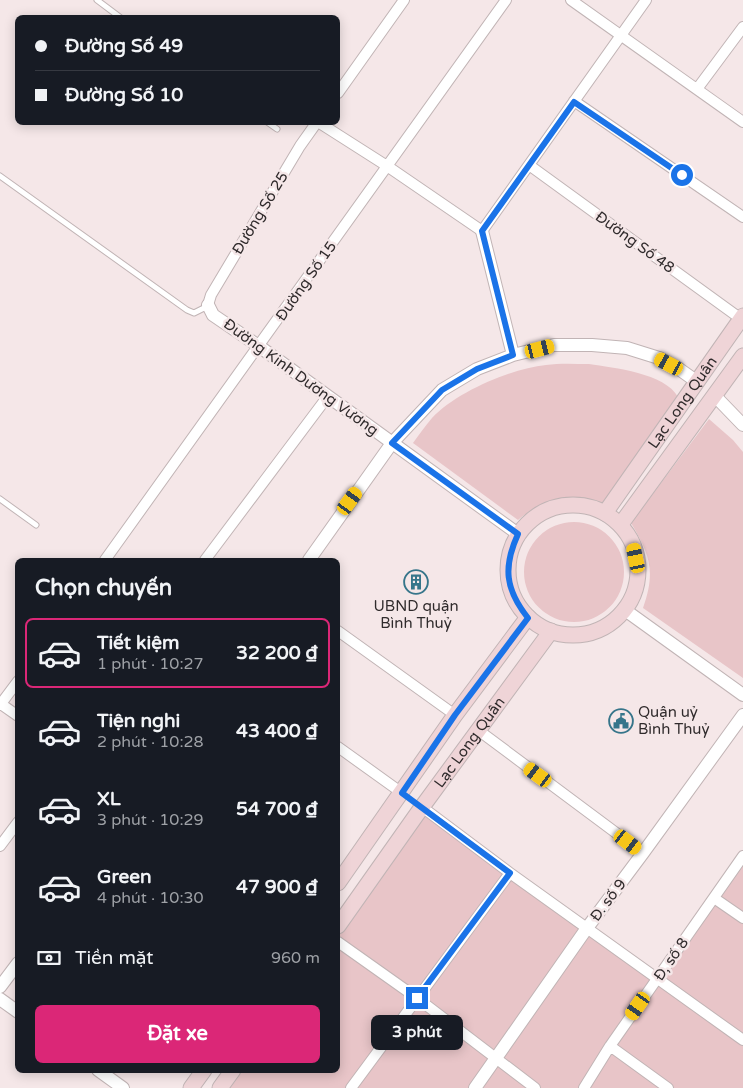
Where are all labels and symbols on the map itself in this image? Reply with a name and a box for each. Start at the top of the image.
route start [671,164,693,186]
street label: Đường Số 25 [228,168,292,258]
street label: Đường Số 48 [592,207,678,277]
street label: Đường Số 15 [272,238,340,324]
street label: Đường Kinh Dương Vương [220,315,382,439]
car [523,338,556,360]
car [652,350,685,378]
street label: Lạc Long Quân [644,353,721,452]
car [335,484,364,518]
car [625,542,646,574]
building icon: UBND quận Bình Thuỷ [403,569,429,595]
place label: UBND quận Bình Thuỷ [373,597,459,632]
street label: Lạc Long Quân [430,693,509,791]
place label: Quận uỷ Bình Thuỷ [638,703,710,738]
public building icon: Quận uỷ Bình Thuỷ [608,708,634,734]
car [521,760,554,790]
car [611,827,644,857]
street label: Đ. số 9 [586,875,630,925]
street label: Đ, số 8 [650,934,692,984]
route end [406,987,428,1009]
car [623,989,652,1023]
callout: 3 phút [371,1016,463,1050]

